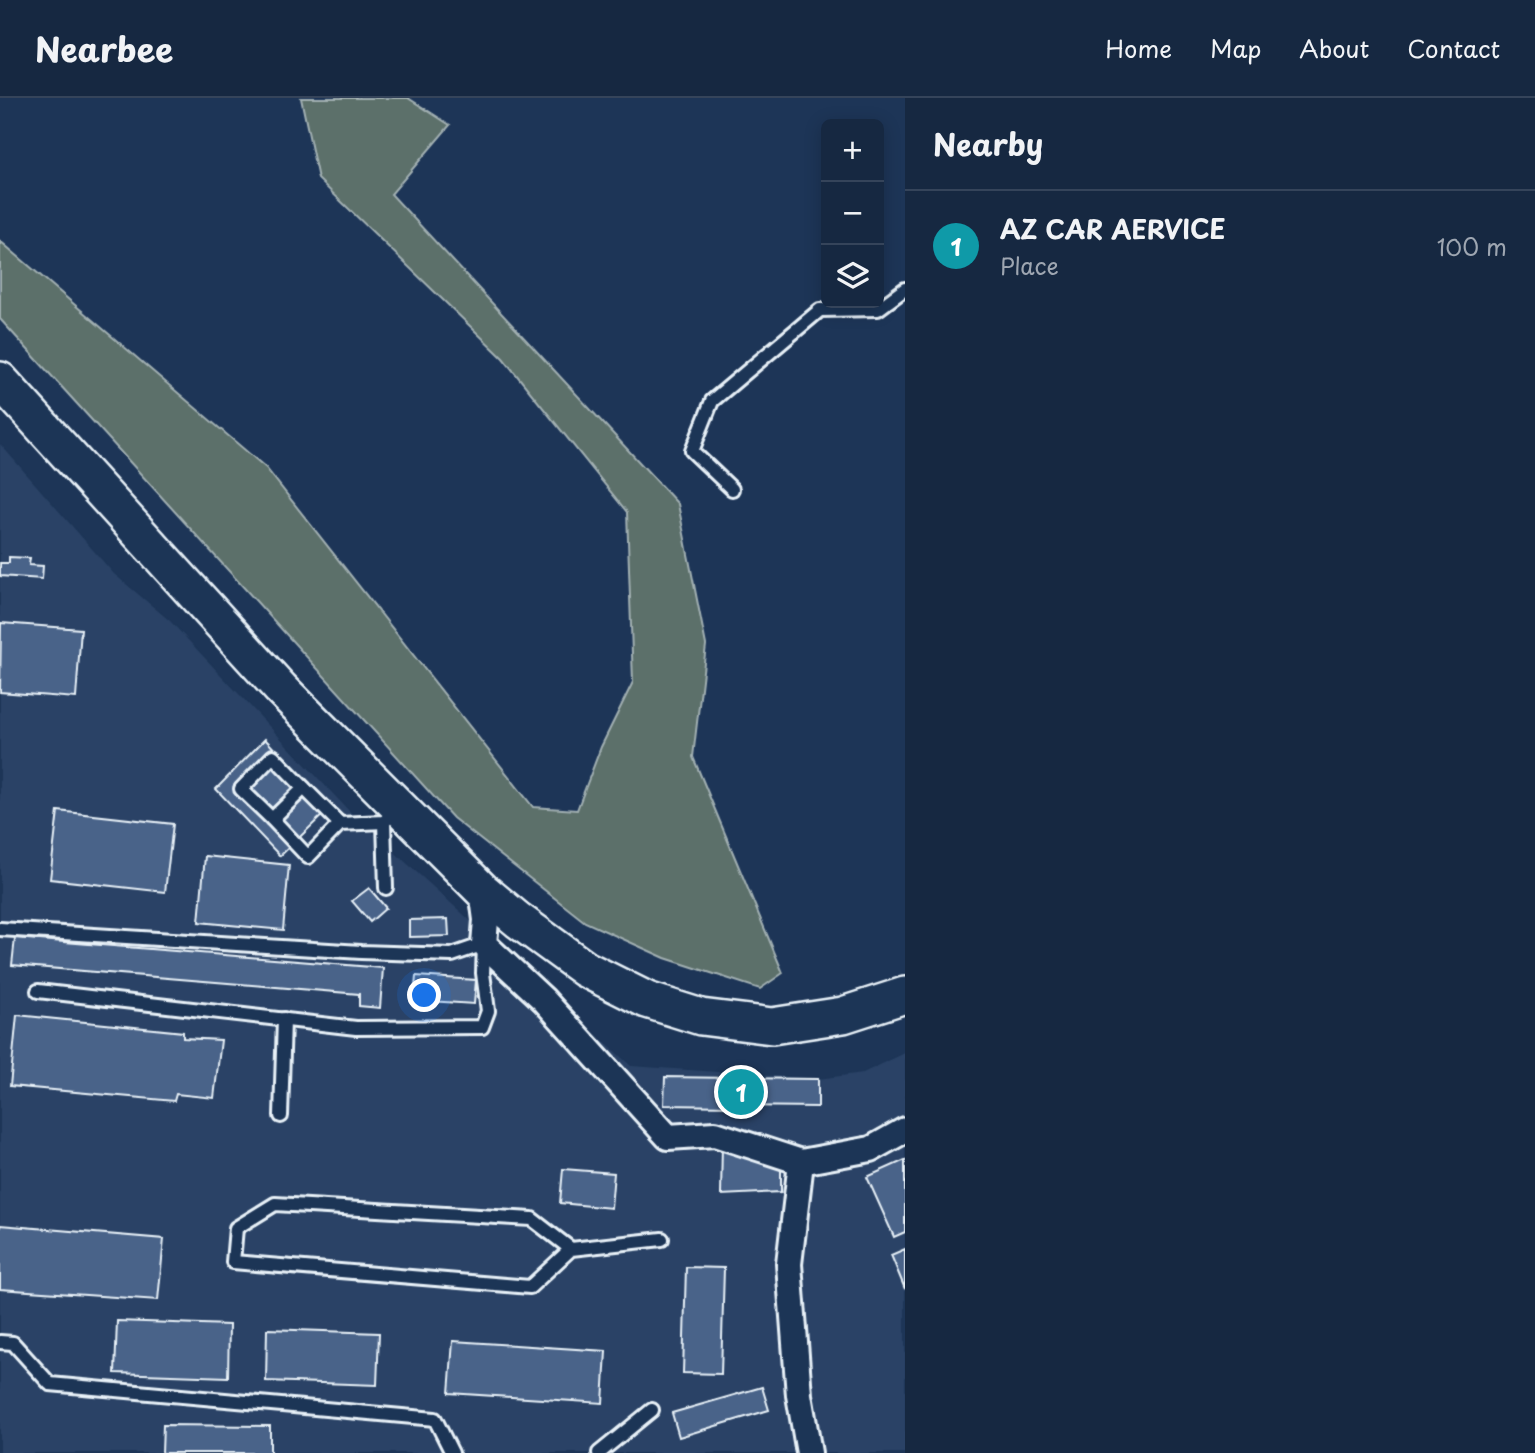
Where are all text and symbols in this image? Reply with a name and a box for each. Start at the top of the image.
text: Nearbee [35,23,173,73]
text: Home [1105,30,1172,66]
text: Map [1210,30,1261,66]
text: About [1299,30,1369,66]
text: Contact [1407,30,1500,66]
map controls [821,119,884,308]
button: + [821,119,884,182]
text: Nearby [933,121,1043,166]
button: − [821,182,884,245]
text: AZ CAR AERVICE [1000,209,1226,248]
text: 1 [951,229,962,264]
text: 100 m [1437,229,1507,264]
button: layers [821,245,884,308]
text: Place [1000,248,1059,283]
your location [407,978,441,1012]
pin: 1 [718,1066,764,1118]

